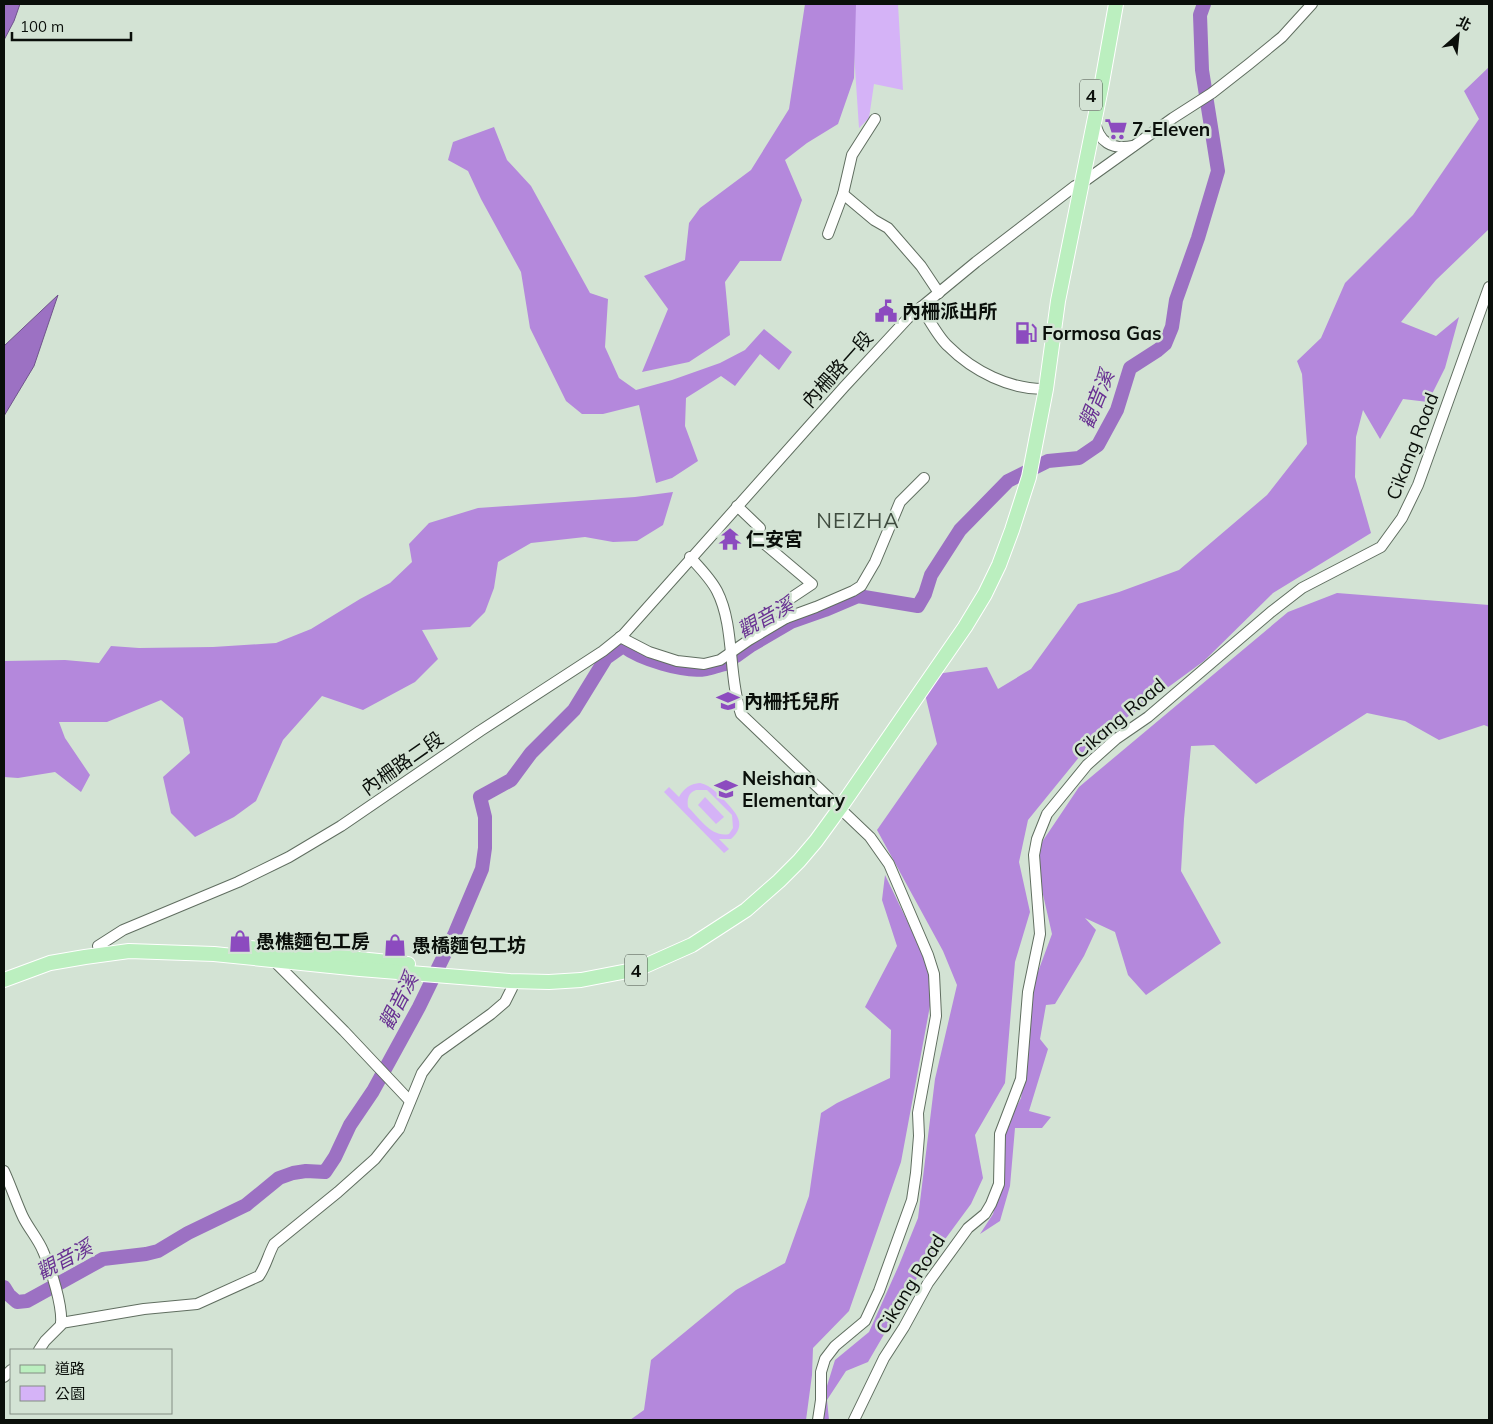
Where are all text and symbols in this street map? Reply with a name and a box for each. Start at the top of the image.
scale bar [12,10,131,42]
north arrow [1433,10,1483,60]
text: 北 [1454,12,1474,35]
text: 100 m [20,17,64,36]
road number: 4 [1080,80,1102,110]
supermarket icon: 7-Eleven [1103,116,1129,142]
place label: 7-Eleven [1132,117,1210,141]
public building icon: 內柵派出所 [873,298,899,324]
place label: 內柵派出所 [902,299,997,323]
fuel station icon: Formosa Gas [1013,320,1039,346]
place label: Formosa Gas [1042,321,1161,345]
street label: 內柵路一段 [796,326,878,412]
water label: 觀音溪 [1073,364,1120,431]
street label: Cikang Road [1381,389,1443,503]
district label: NEIZHA [816,507,900,533]
temple icon: 仁安宮 [717,526,743,552]
place label: 仁安宮 [746,527,803,551]
water label: 觀音溪 [733,590,800,642]
street label: Cikang Road [1068,673,1170,763]
school or university icon: 內柵托兒所 [715,688,741,714]
place label: 內柵托兒所 [744,689,839,713]
street label: 內柵路二段 [356,726,448,800]
place label: Neishan Elementary [742,766,846,812]
school or university icon: Neishan Elementary [713,776,739,802]
shop icon: 愚樵麵包工房 [227,928,253,954]
place label: 愚樵麵包工房 [256,929,370,953]
shop icon: 愚橋麵包工坊 [382,932,408,958]
place label: 愚橋麵包工坊 [412,933,526,957]
road number: 4 [625,954,647,986]
water label: 觀音溪 [373,966,424,1033]
street label: Cikang Road [870,1230,950,1338]
water label: 觀音溪 [32,1232,99,1284]
legend [10,1349,172,1414]
text: 道路 [55,1359,85,1378]
text: 公園 [55,1384,85,1403]

